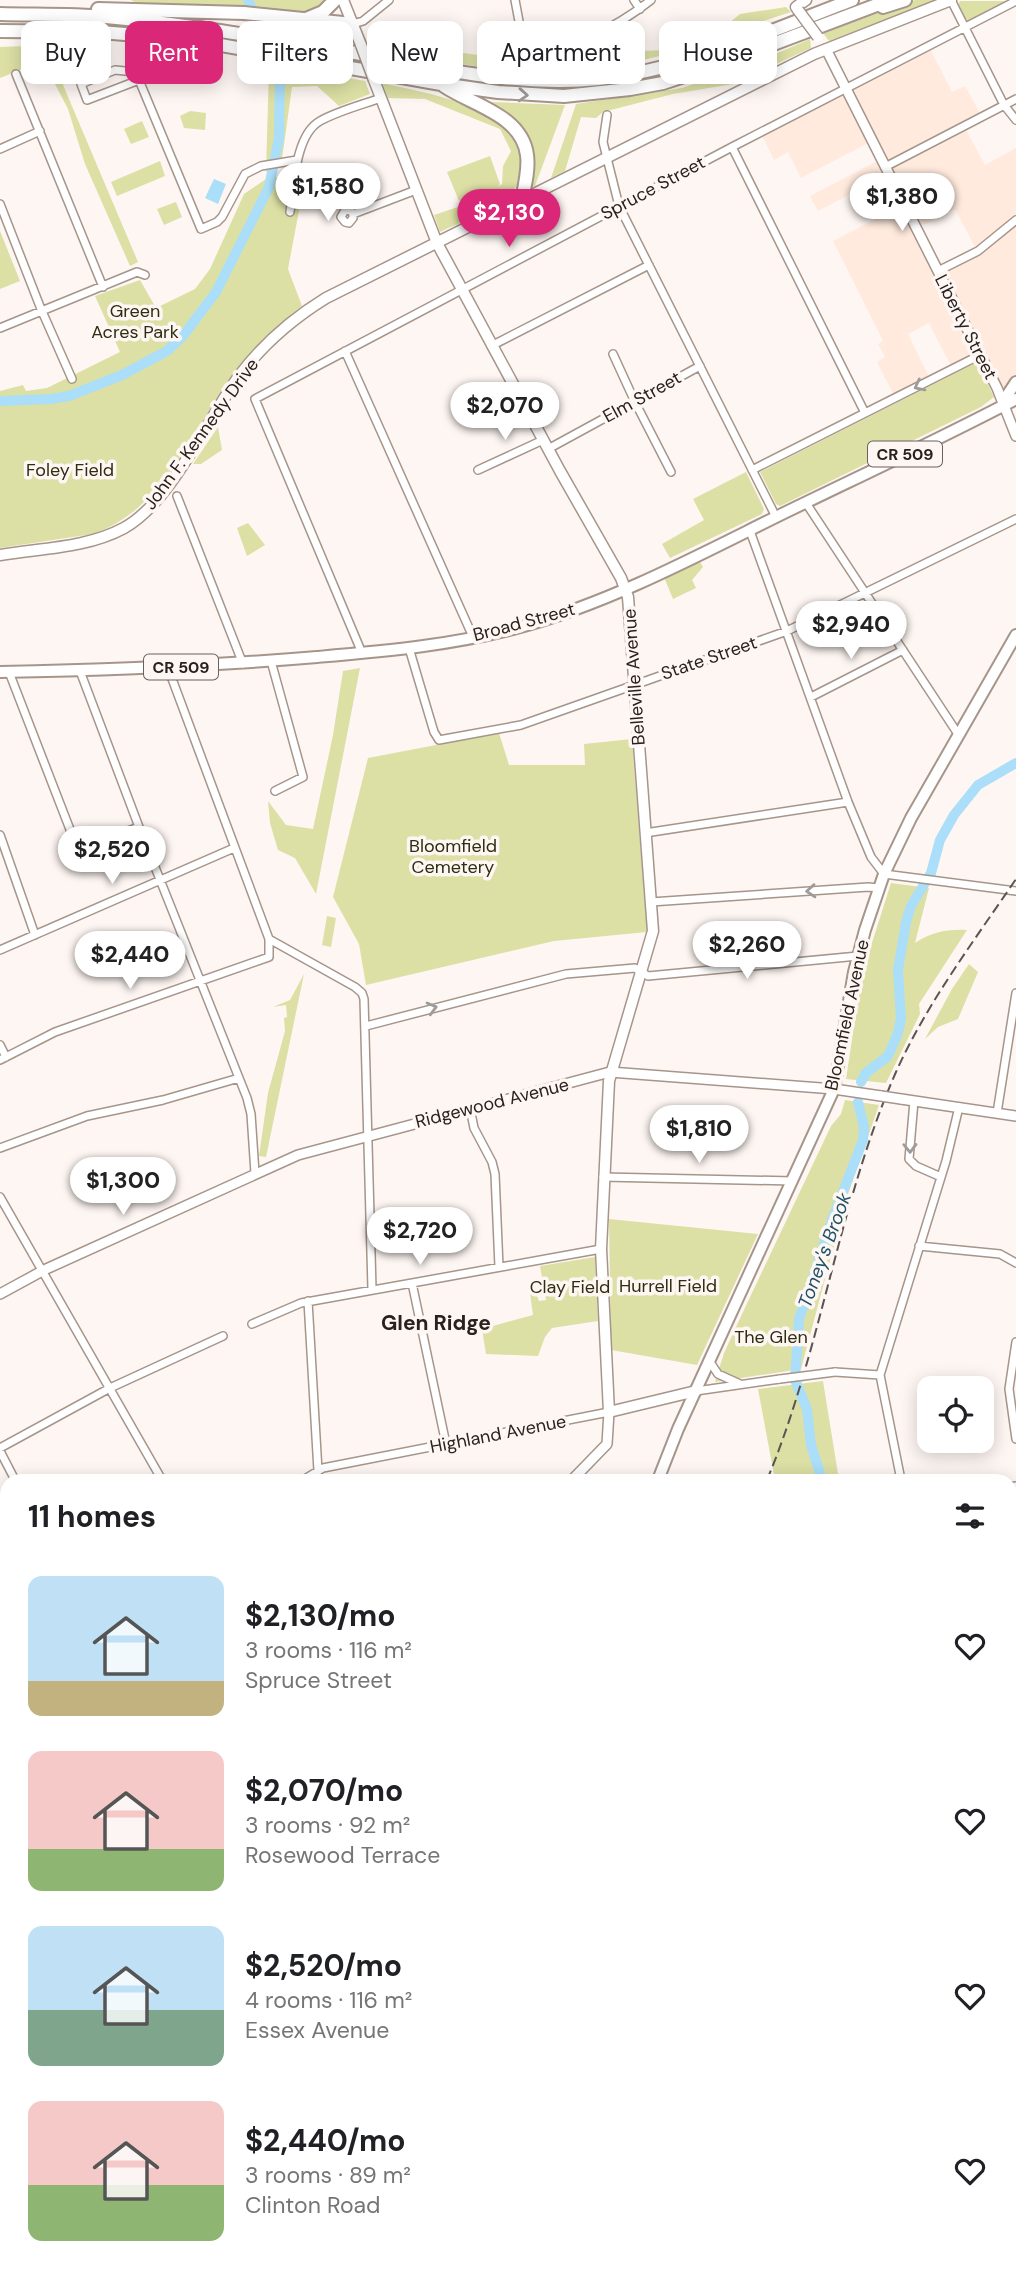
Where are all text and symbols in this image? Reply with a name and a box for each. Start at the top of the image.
chip: Buy [21,21,111,84]
chip: Rent [125,21,223,84]
chip: Filters [237,21,353,84]
chip: New [367,21,463,84]
chip: Apartment [477,21,645,84]
chip: House [659,21,777,84]
one-way arrow [518,87,529,102]
street label: Spruce Street [597,150,709,226]
pin: $1,580 [271,164,385,223]
text: $1,580 [292,171,364,201]
pin: $1,380 [845,174,959,233]
text: $1,380 [866,181,938,211]
pin: $2,130 [452,190,566,249]
text: $2,130 [473,197,545,227]
street label: Liberty Street [929,270,1003,384]
park label: Green Acres Park [91,299,179,344]
street label: John F. Kennedy Drive [138,353,264,515]
street label: Elm Street [599,366,685,428]
one-way arrow [914,377,926,391]
pin: $2,070 [448,382,562,442]
text: $2,070 [466,390,544,420]
road number: CR 509 [868,442,942,467]
park label: Foley Field [26,458,114,482]
street label: Broad Street [470,597,578,647]
pin: $2,940 [794,602,908,661]
street label: Belleville Avenue [617,608,651,746]
text: $2,940 [812,609,890,639]
street label: State Street [658,630,760,686]
road number: CR 509 [144,654,218,680]
pin: $2,520 [55,826,169,886]
text: $2,520 [74,834,150,864]
park label: Bloomfield Cemetery [409,834,497,879]
one-way arrow [805,883,816,898]
pin: $2,260 [690,922,804,981]
text: $2,260 [709,929,785,959]
pin: $2,440 [73,932,187,991]
street label: Bloomfield Avenue [819,937,875,1093]
text: $2,440 [91,939,169,969]
one-way arrow [426,1002,438,1016]
street label: Ridgewood Avenue [413,1072,571,1134]
pin: $1,810 [642,1106,756,1165]
text: $1,810 [666,1113,732,1143]
one-way arrow [902,1143,917,1154]
pin: $1,300 [66,1158,180,1217]
text: $1,300 [86,1165,160,1195]
water label: Toney's Brook [792,1189,857,1311]
pin: $2,720 [363,1208,477,1267]
text: $2,720 [383,1215,457,1245]
park label: Hurrell Field [619,1274,717,1298]
park label: Clay Field [530,1275,610,1299]
district label: Glen Ridge [381,1309,491,1337]
park label: The Glen [734,1325,808,1349]
map controls [917,1376,994,1453]
button: locate [917,1376,994,1453]
street label: Highland Avenue [428,1409,568,1459]
text: 11 homes [28,1497,156,1536]
icon: filters [951,1497,989,1535]
text: $2,130/mo [245,1596,396,1635]
icon: home [84,1604,168,1688]
icon: heart [951,1627,989,1665]
text: 3 rooms · 116 m² [245,1635,412,1665]
text: Spruce Street [245,1665,392,1695]
text: $2,070/mo [245,1771,403,1810]
icon: home [84,1779,168,1863]
icon: heart [951,1802,989,1840]
text: 3 rooms · 92 m² [245,1810,410,1840]
text: Rosewood Terrace [245,1840,440,1870]
text: $2,520/mo [245,1946,402,1985]
icon: home [84,1954,168,2038]
icon: heart [951,1977,989,2015]
text: 4 rooms · 116 m² [245,1985,412,2015]
text: Essex Avenue [245,2015,389,2045]
text: $2,440/mo [245,2121,406,2160]
icon: home [84,2129,168,2213]
icon: heart [951,2152,989,2190]
text: 3 rooms · 89 m² [245,2160,411,2190]
text: Clinton Road [245,2190,381,2220]

